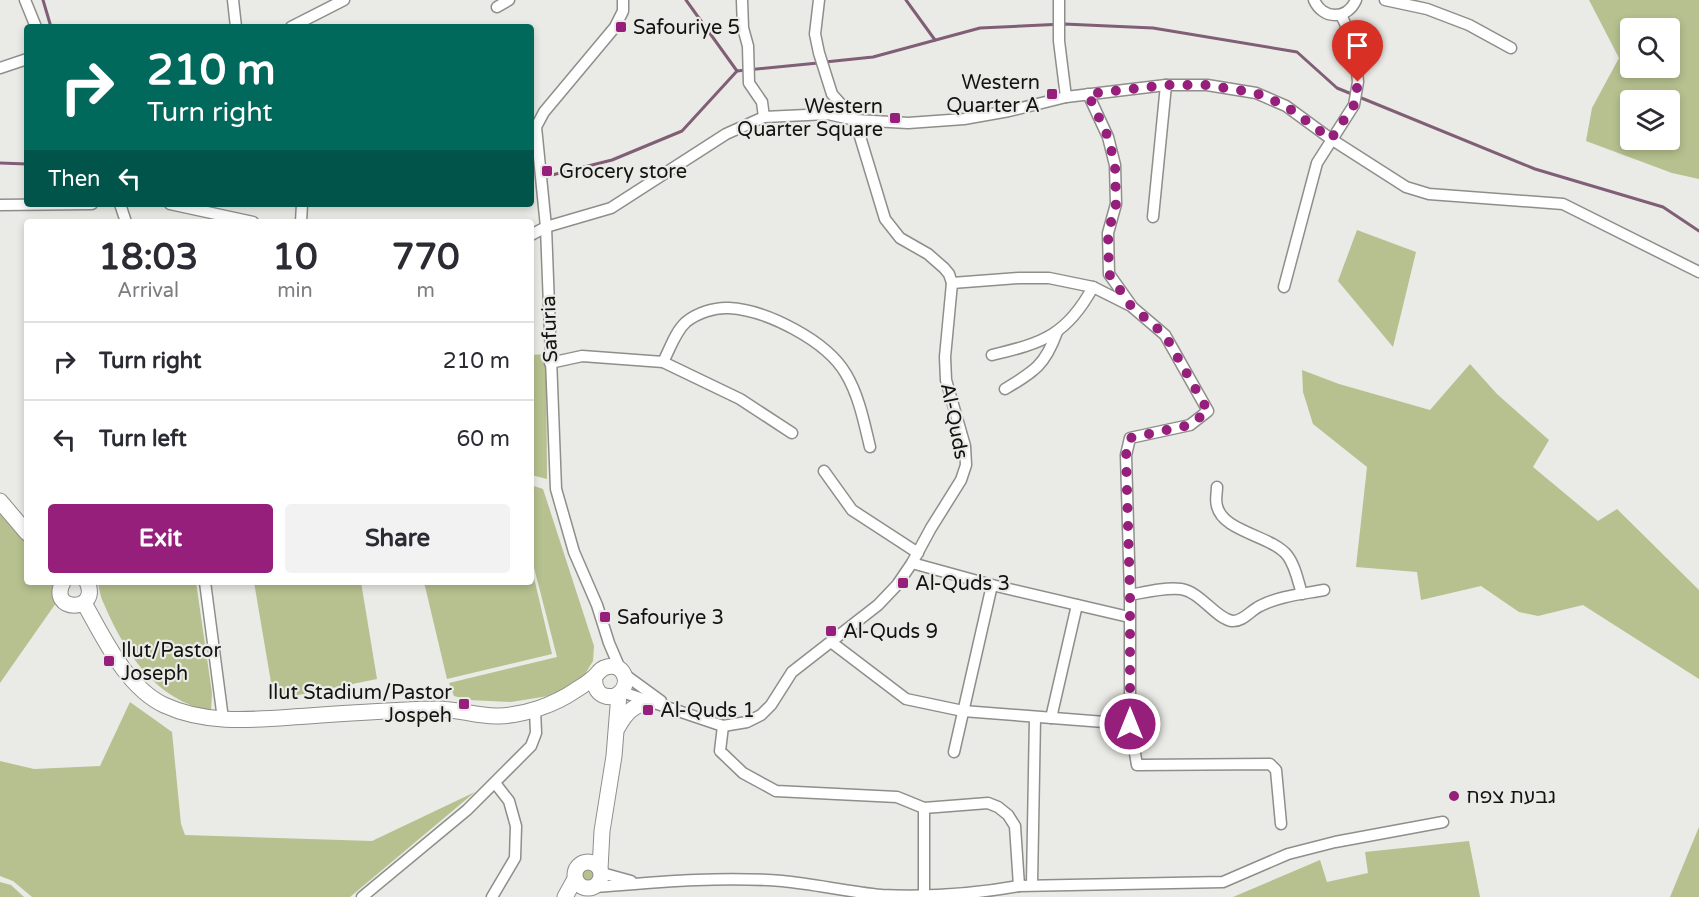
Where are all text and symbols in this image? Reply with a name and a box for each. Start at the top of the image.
place label: Safouriye 5 [633,16,740,40]
map controls [1620,18,1680,150]
button: search [1620,18,1680,78]
marker: Safouriye 5 [614,20,628,34]
pin [1332,20,1383,82]
icon: arrive [1341,29,1374,62]
text: 210 m [147,45,276,96]
icon: right [48,48,126,126]
place label: Western Quarter A [946,71,1040,118]
marker: Western Quarter A [1045,87,1059,101]
button: layers [1620,90,1680,150]
place label: Western Quarter Square [737,95,883,142]
text: Turn right [147,96,273,129]
marker: Western Quarter Square [888,111,902,125]
place label: Grocery store [559,160,687,184]
icon: left [113,162,146,195]
marker: Grocery store [540,164,554,178]
text: Then [48,166,101,192]
text: 18:03 [98,236,198,279]
text: 10 [272,236,318,279]
text: 770 [392,236,460,279]
text: Arrival [117,279,179,303]
text: min [277,279,313,303]
text: m [417,279,435,303]
street label: Safuria [537,295,563,363]
icon: right [48,345,81,378]
text: Turn right [99,348,201,374]
text: 210 m [443,348,510,374]
street label: Al-Quds [935,381,973,461]
icon: left [48,423,81,456]
text: Turn left [99,426,187,452]
text: 60 m [456,426,510,452]
button: Exit [48,504,273,573]
button: Share [285,504,510,573]
place label: Al-Quds 3 [915,572,1010,596]
marker: Al-Quds 3 [896,576,910,590]
place label: Safouriye 3 [617,606,724,630]
marker: Safouriye 3 [598,610,612,624]
place label: Al-Quds 9 [843,620,938,644]
marker: Al-Quds 9 [824,624,838,638]
place label: Ilut/Pastor Joseph [121,639,221,686]
marker: Ilut/Pastor Joseph [102,654,116,668]
place label: Ilut Stadium/Pastor Jospeh [268,681,452,728]
position arrow [1098,692,1162,756]
marker: Ilut Stadium/Pastor Jospeh [457,697,471,711]
place label: Al-Quds 1 [660,699,755,723]
marker: Al-Quds 1 [641,703,655,717]
place label: גבעת צפח [1466,785,1556,809]
marker: גבעת צפח [1447,789,1461,803]

